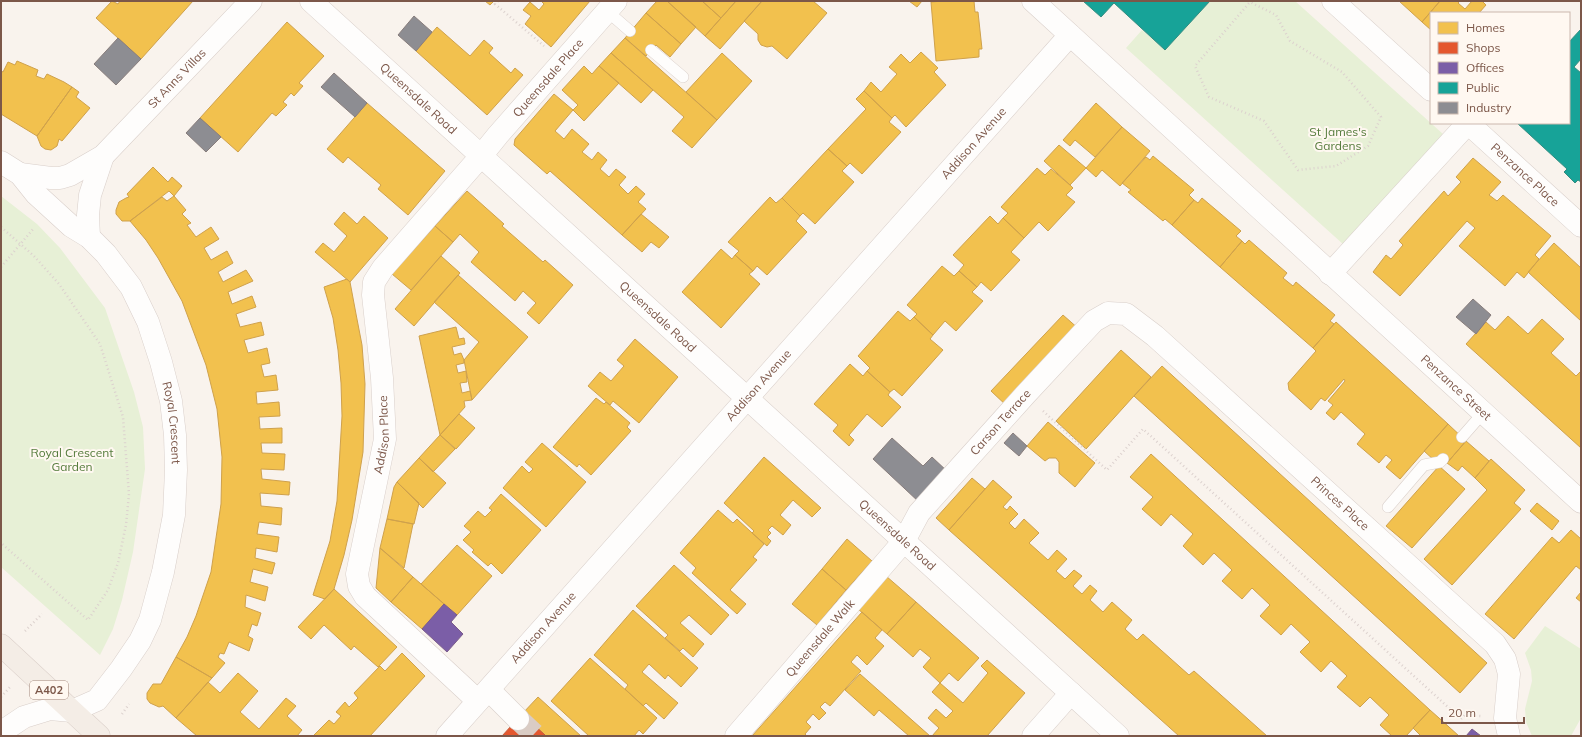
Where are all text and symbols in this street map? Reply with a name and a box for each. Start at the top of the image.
legend [1430,12,1570,124]
text: Homes [1466,20,1505,35]
street label: Queensdale Place [509,35,586,120]
text: Shops [1466,40,1501,55]
street label: St Anns Villas [145,45,209,111]
street label: Queensdale Road [377,60,460,137]
text: Offices [1466,60,1504,75]
text: Public [1466,80,1500,95]
text: Industry [1466,100,1512,115]
street label: Addison Avenue [938,104,1009,182]
park label: St James's Gardens [1309,124,1367,153]
street label: Penzance Place [1488,140,1563,209]
street label: Queensdale Road [617,278,700,355]
street label: Addison Avenue [722,346,794,424]
street label: Penzance Street [1418,351,1495,423]
street label: Royal Crescent [159,380,184,464]
street label: Carson Terrace [967,386,1034,458]
street label: Addison Place [370,395,393,475]
park label: Royal Crescent Garden [31,445,113,474]
street label: Princes Place [1308,473,1373,533]
street label: Queensdale Road [856,496,939,573]
street label: Addison Avenue [507,588,579,666]
street label: Queensdale Walk [782,595,858,680]
road number: A402 [30,681,68,699]
scale bar [1442,699,1524,725]
text: 20 m [1448,705,1476,720]

